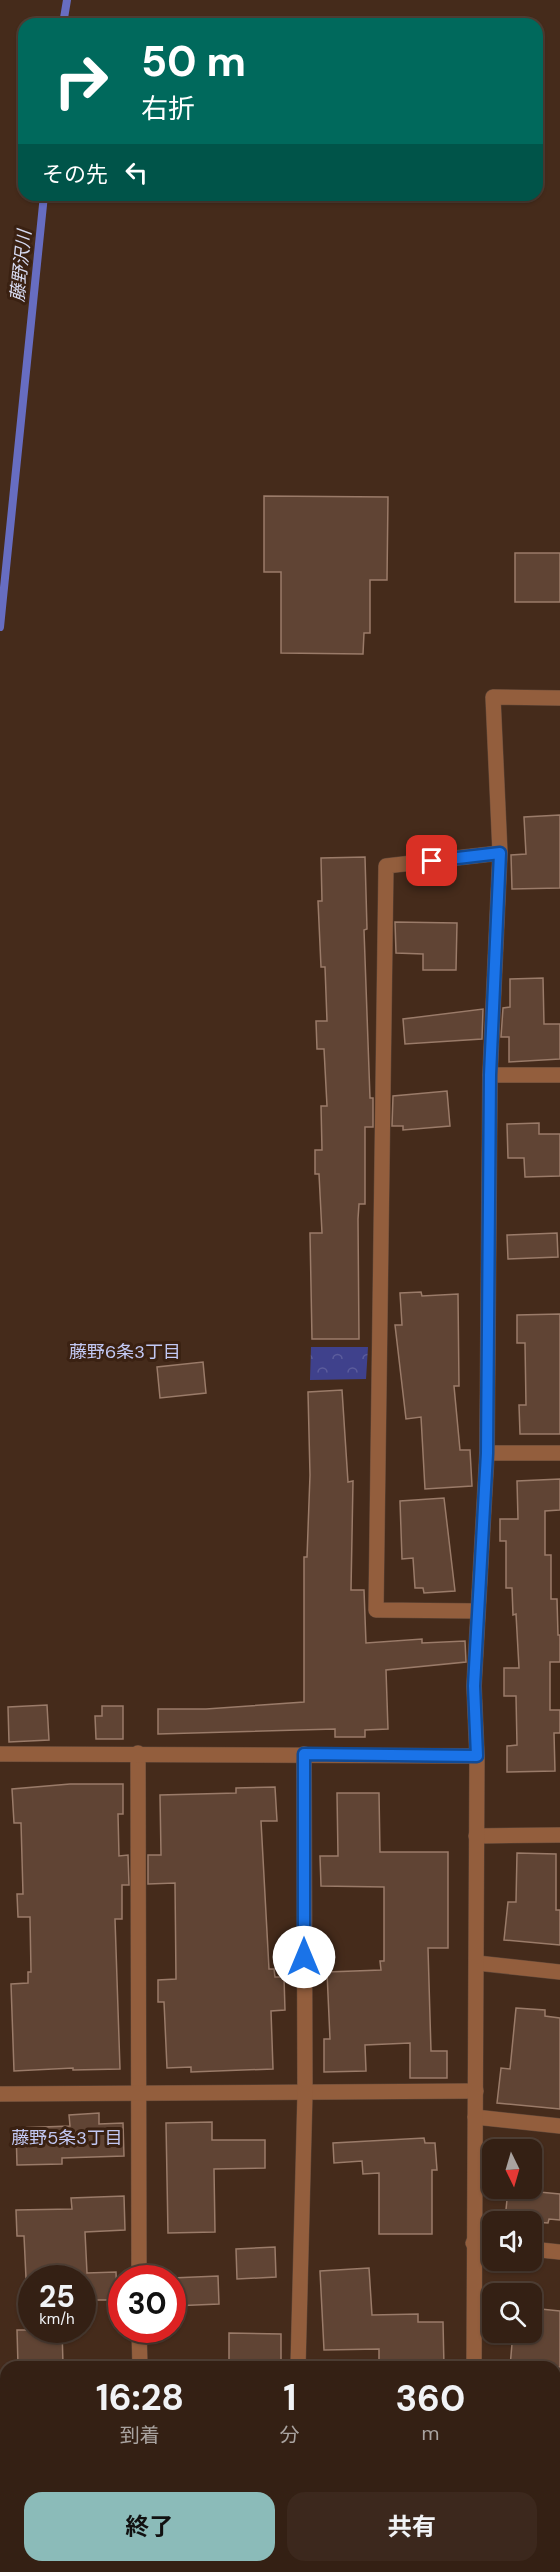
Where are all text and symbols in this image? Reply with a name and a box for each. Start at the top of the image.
text: 50 m [141,34,246,89]
icon: right [42,42,120,120]
text: 右折 [141,91,195,126]
icon: left [120,156,153,189]
text: その先 [42,160,108,189]
water label: 藤野沢川 [5,227,37,303]
pin [406,835,457,886]
icon: arrive [415,844,448,877]
district label: 藤野6条3丁目 [69,1340,181,1364]
position arrow [272,1925,336,1989]
district label: 藤野5条3丁目 [11,2126,123,2150]
north arrow [482,2139,542,2199]
map controls [482,2139,542,2343]
button: sound [482,2211,542,2271]
speed limit sign: 30 [108,2265,186,2343]
text: 25 [39,2277,75,2316]
button: search [482,2283,542,2343]
text: km/h [39,2309,75,2329]
text: 16:28 [96,2374,184,2421]
text: 1 [283,2374,296,2421]
text: 360 [395,2375,465,2422]
text: m [421,2420,439,2446]
text: 到着 [120,2422,160,2448]
text: 分 [280,2422,300,2448]
button: 終了 [24,2492,275,2561]
button: 共有 [287,2492,537,2561]

